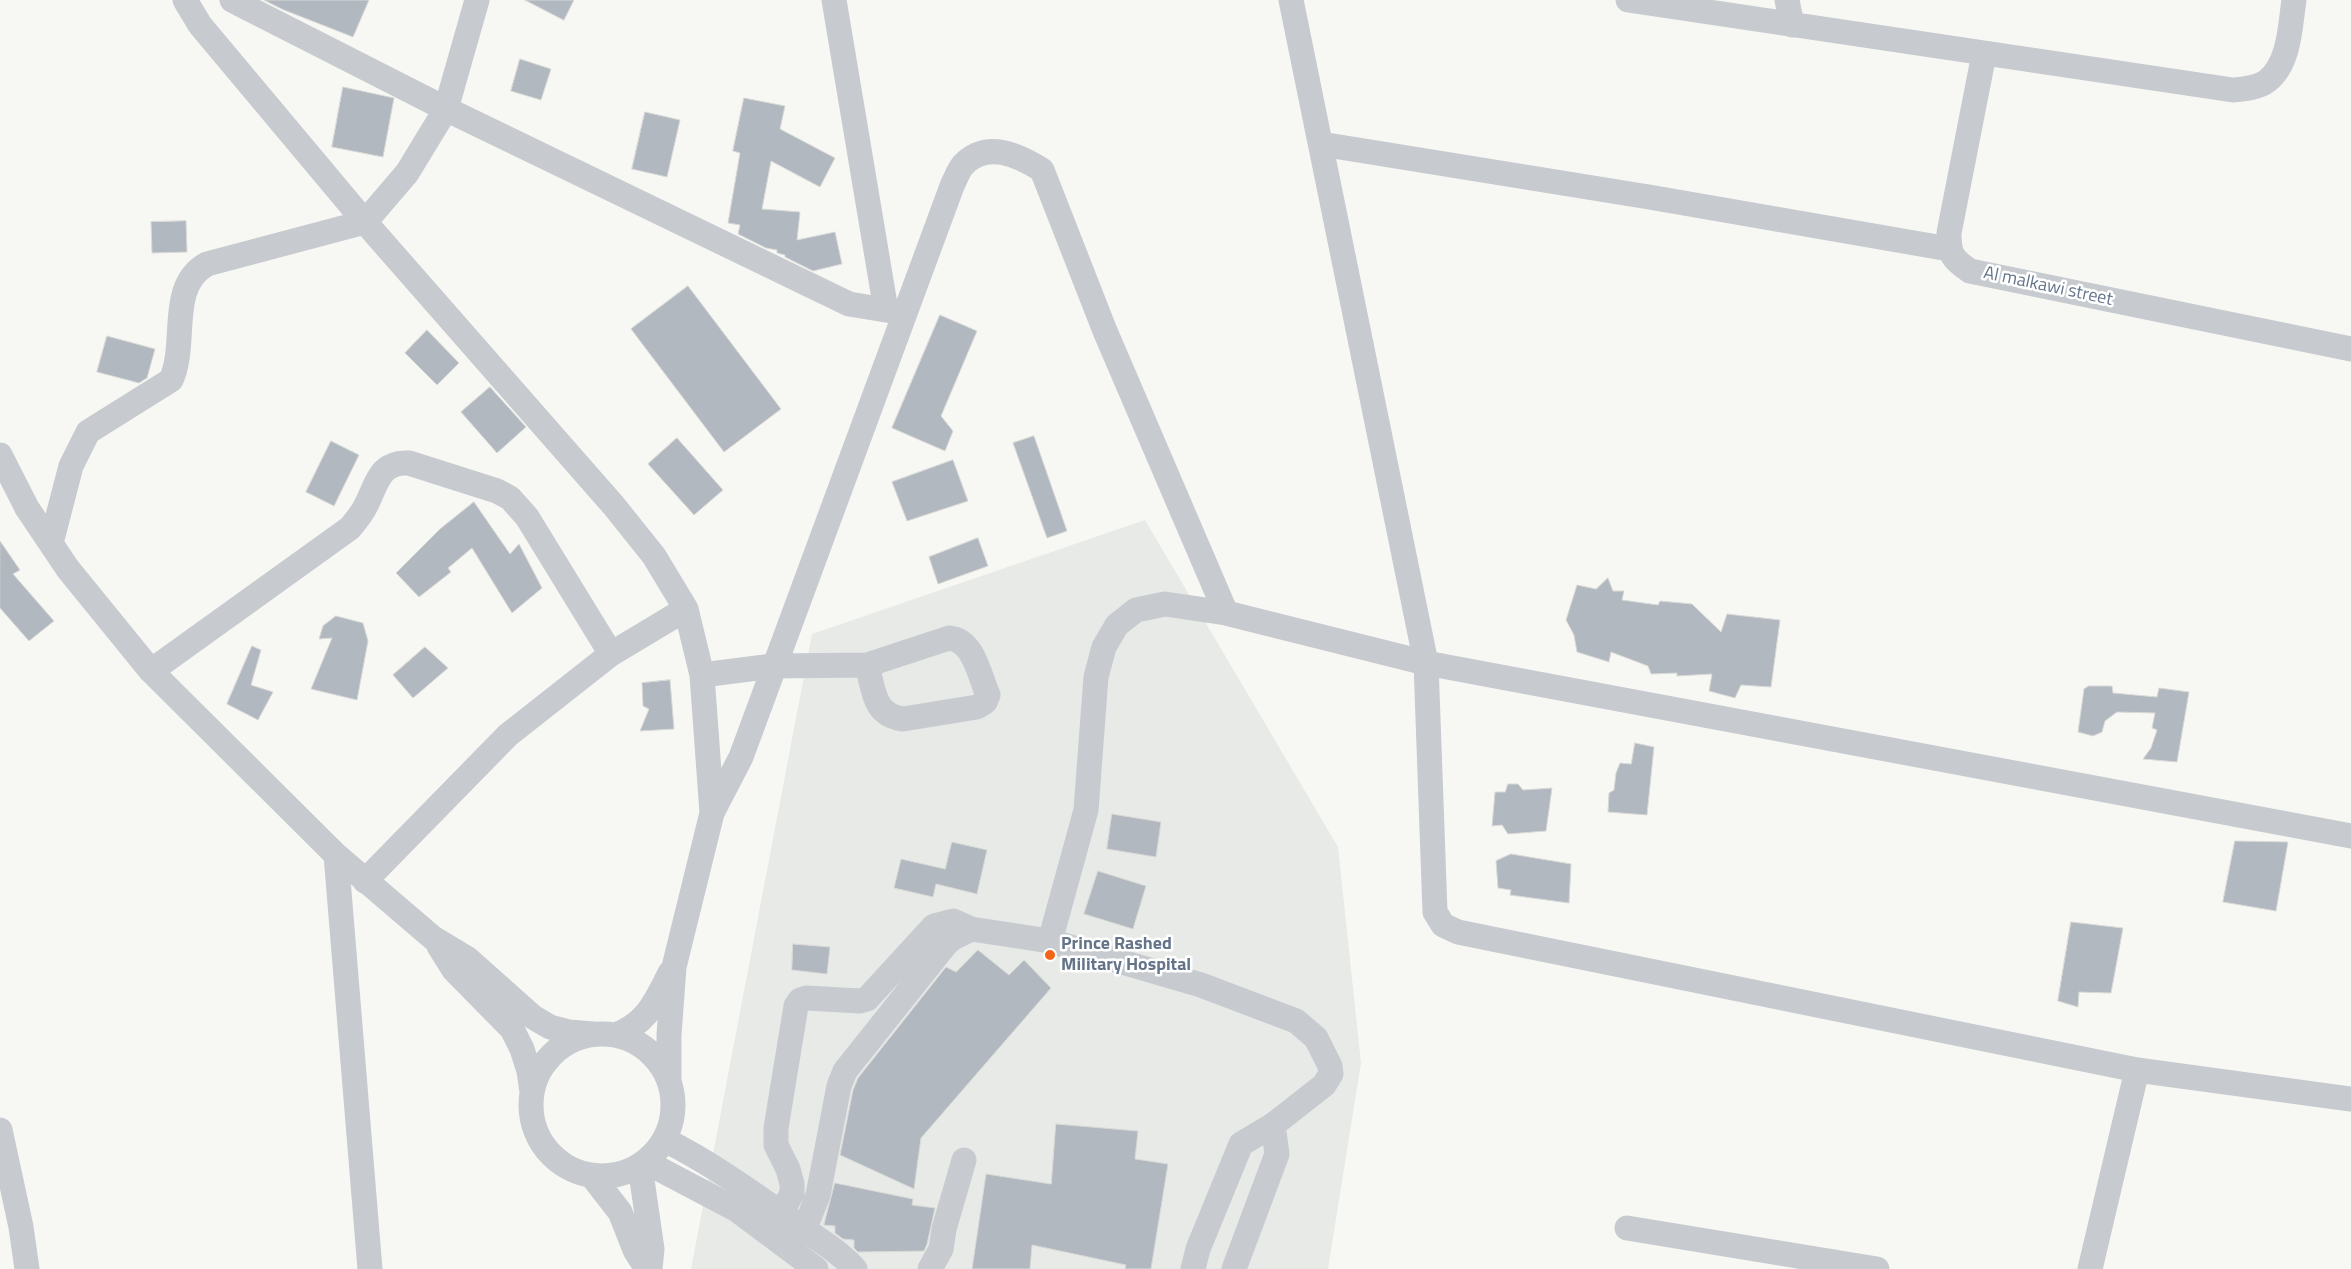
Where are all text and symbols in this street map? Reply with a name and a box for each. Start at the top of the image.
street label: Al malkawi street [1981,263,2115,311]
place label: Prince Rashed Military Hospital [1061,934,1191,976]
marker: Prince Rashed Military Hospital [1043,948,1057,962]

